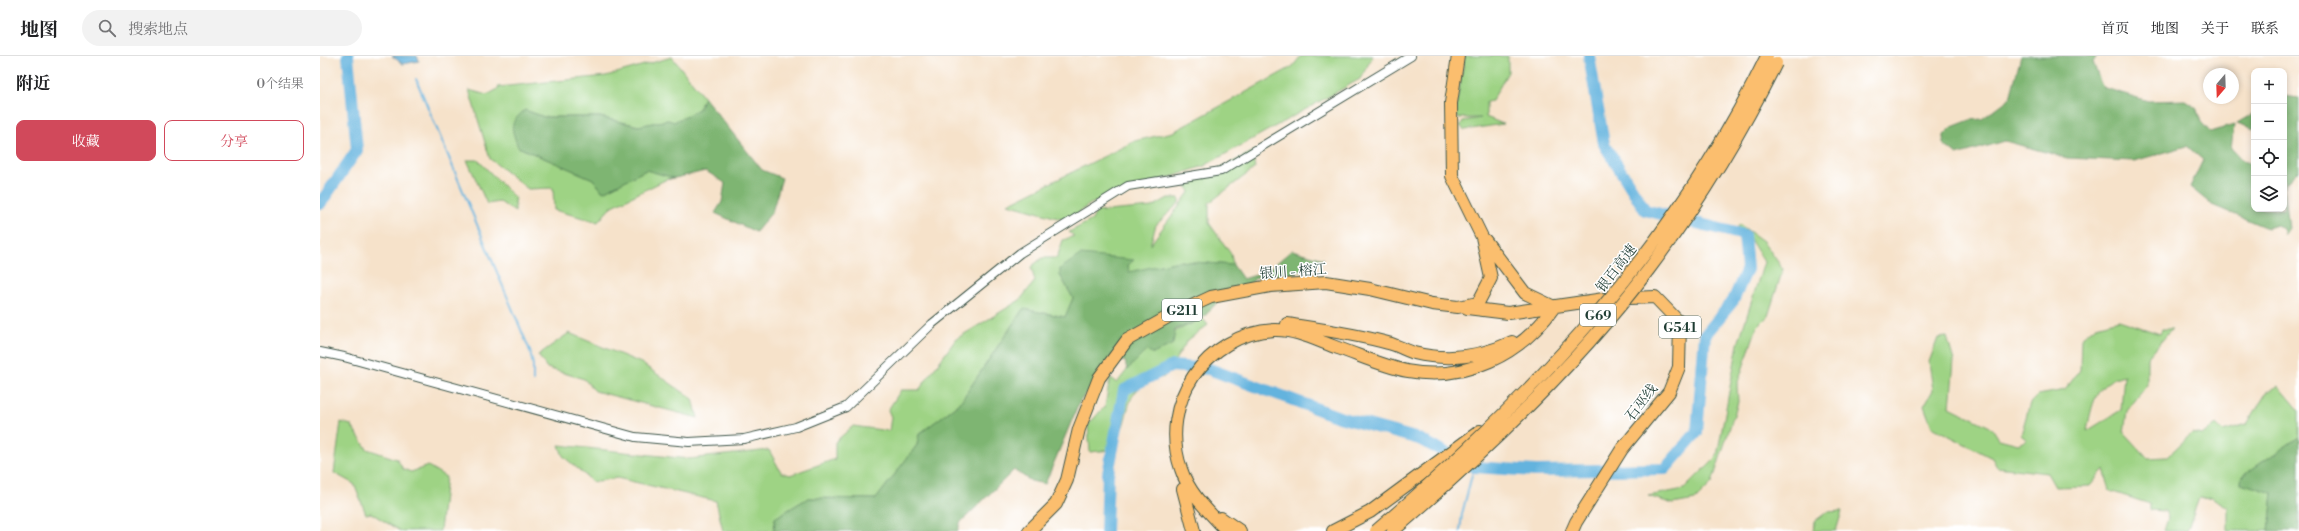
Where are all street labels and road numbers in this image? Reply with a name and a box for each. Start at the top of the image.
street label: 银百高速 [1592,241,1641,296]
street label: 银川 - 榕江 [1259,261,1327,283]
road number: G211 [1162,299,1202,321]
road number: G69 [1580,304,1616,326]
road number: G541 [1659,316,1701,338]
street label: 石巫线 [1622,381,1662,425]

